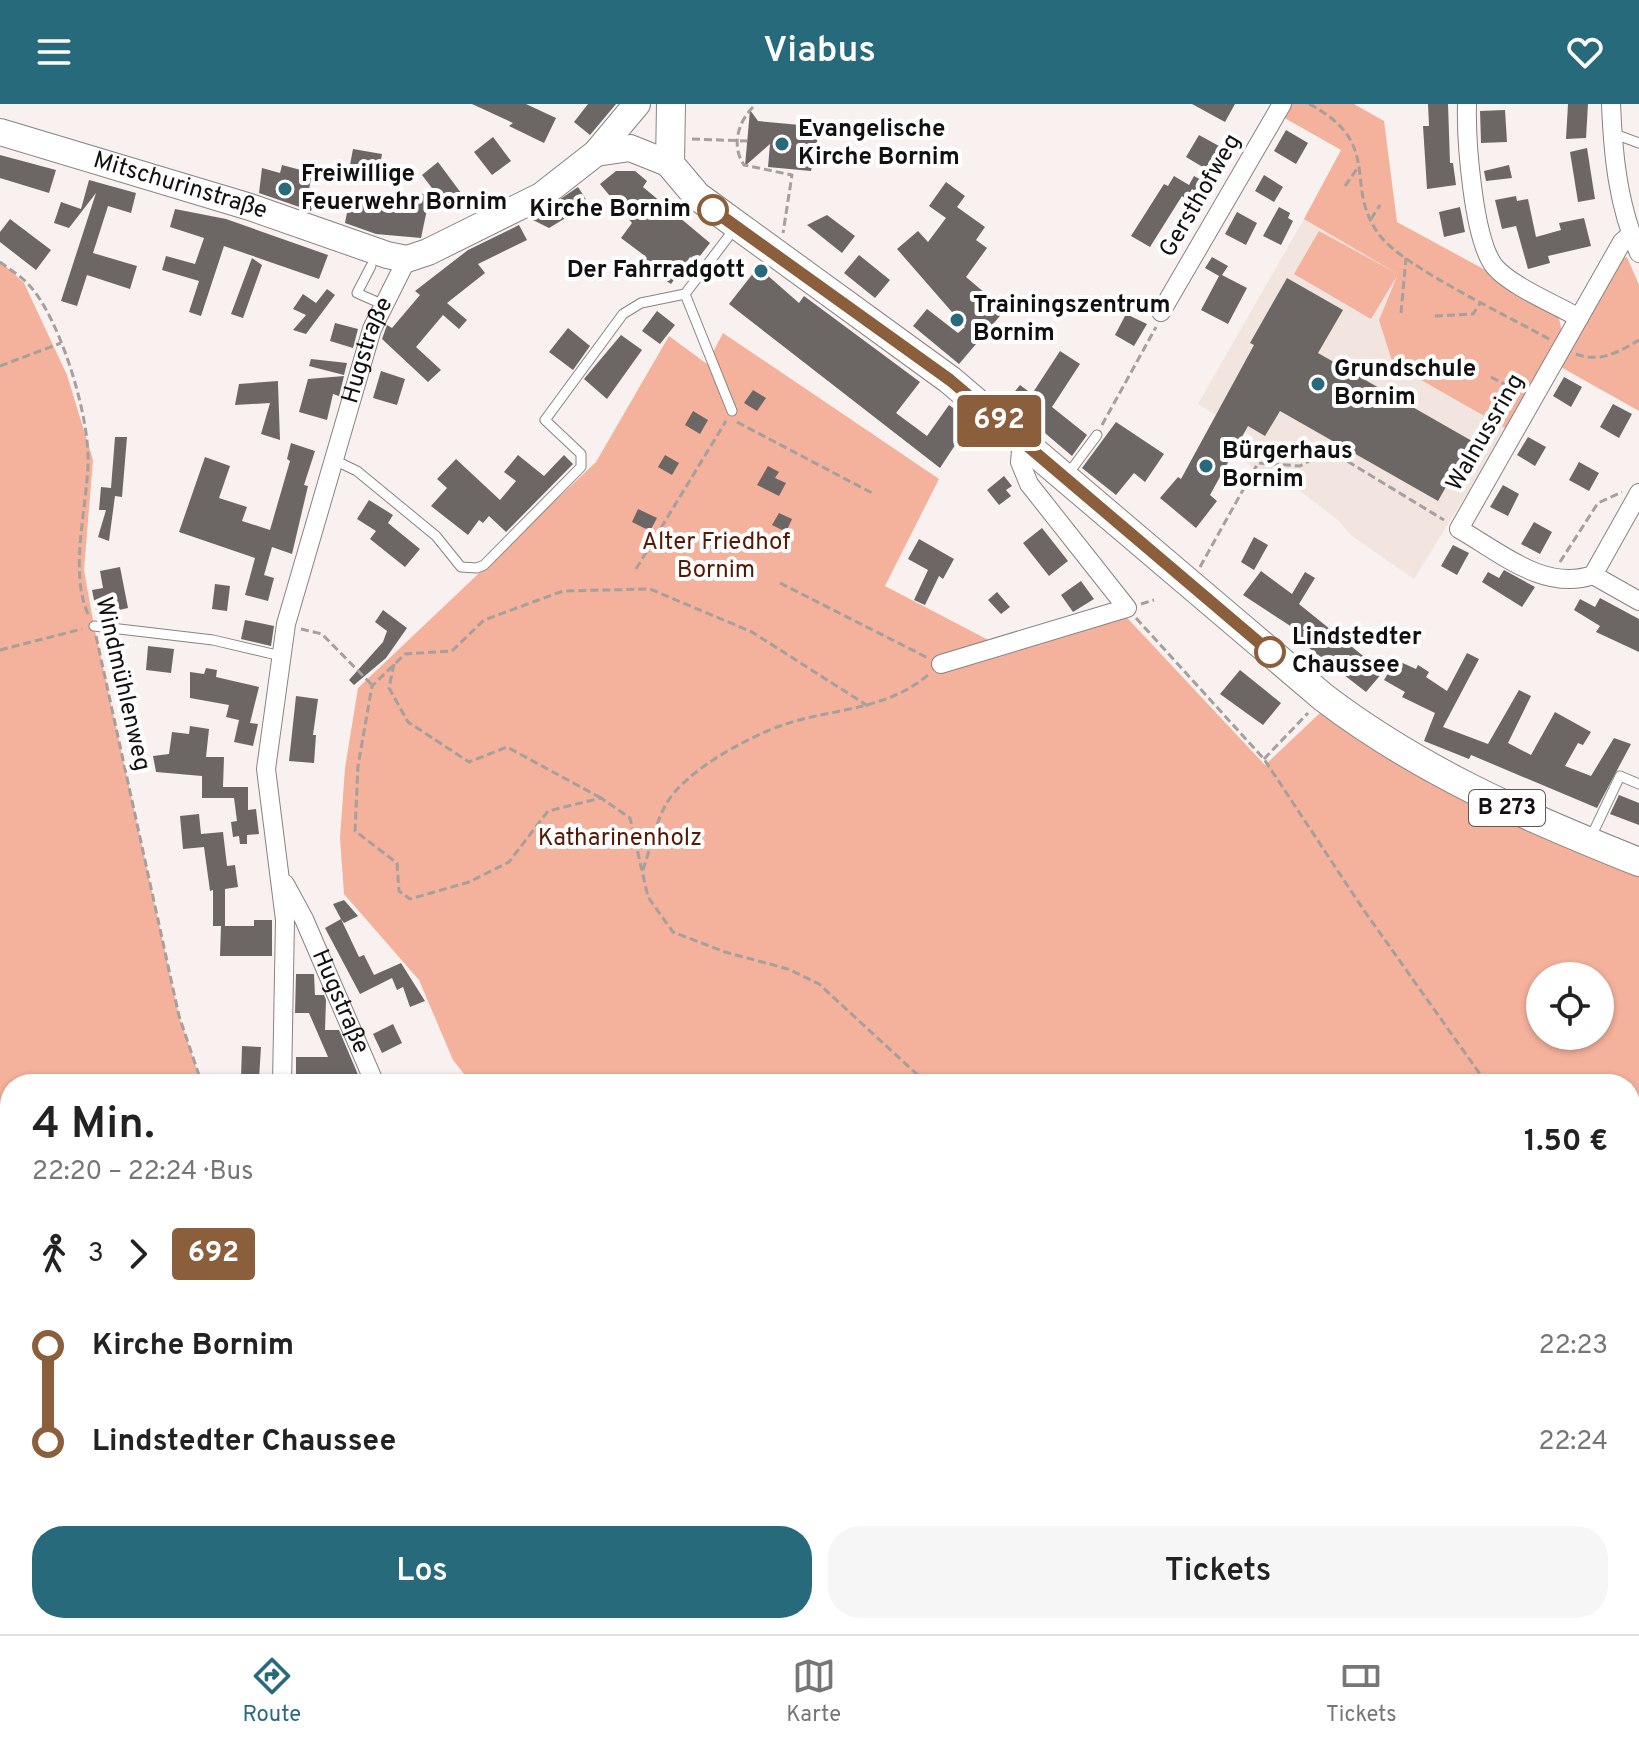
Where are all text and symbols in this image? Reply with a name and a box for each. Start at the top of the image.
text: Viabus [763,29,876,75]
icon: menu [32,30,76,74]
icon: heart [1563,30,1607,74]
place label: Evangelische Kirche Bornim [798,115,960,173]
street label: Gersthofweg [1154,129,1248,263]
marker: Evangelische Kirche Bornim [773,135,791,153]
street label: Mitschurinstraße [89,146,271,227]
place label: Freiwillige Feuerwehr Bornim [301,160,507,218]
marker: Freiwillige Feuerwehr Bornim [276,180,294,198]
place label: Kirche Bornim [529,195,691,225]
marker: Kirche Bornim [698,195,728,225]
place label: Der Fahrradgott [567,256,745,286]
marker: Der Fahrradgott [752,262,770,280]
place label: Trainingszentrum Bornim [973,291,1170,349]
street label: Hugstraße [336,292,400,407]
marker: Trainingszentrum Bornim [948,311,966,329]
place label: Grundschule Bornim [1334,355,1476,413]
street label: Walnussring [1440,369,1532,497]
marker: Grundschule Bornim [1309,375,1327,393]
line badge: 692 [953,395,1045,447]
text: 692 [973,403,1025,439]
place label: Bürgerhaus Bornim [1222,437,1353,495]
marker: Bürgerhaus Bornim [1197,457,1215,475]
park label: Alter Friedhof Bornim [642,528,790,586]
street label: Windmühlenweg [87,594,157,774]
place label: Lindstedter Chaussee [1292,623,1422,681]
marker: Lindstedter Chaussee [1255,637,1285,667]
road number: B 273 [1469,790,1545,826]
park label: Katharinenholz [538,824,702,854]
street label: Hugstraße [304,945,375,1059]
map controls [1526,962,1614,1050]
button: locate [1526,962,1614,1050]
text: 4 Min. [32,1098,155,1154]
text: 1.50 € [1524,1124,1608,1161]
text: 22:20 – 22:24 · Bus [32,1156,253,1189]
icon: walk [32,1232,76,1276]
icon: forward [116,1232,160,1276]
text: 692 [188,1236,239,1272]
text: 3 [88,1238,104,1271]
text: Kirche Bornim [92,1328,294,1365]
text: 22:23 [1539,1330,1608,1363]
text: Lindstedter Chaussee [92,1424,396,1461]
text: 22:24 [1539,1426,1608,1459]
button: Los [32,1526,812,1618]
button: Tickets [828,1526,1608,1618]
tab: Route [242,1654,301,1729]
tab: Karte [786,1654,841,1729]
tab: Tickets [1326,1654,1396,1729]

